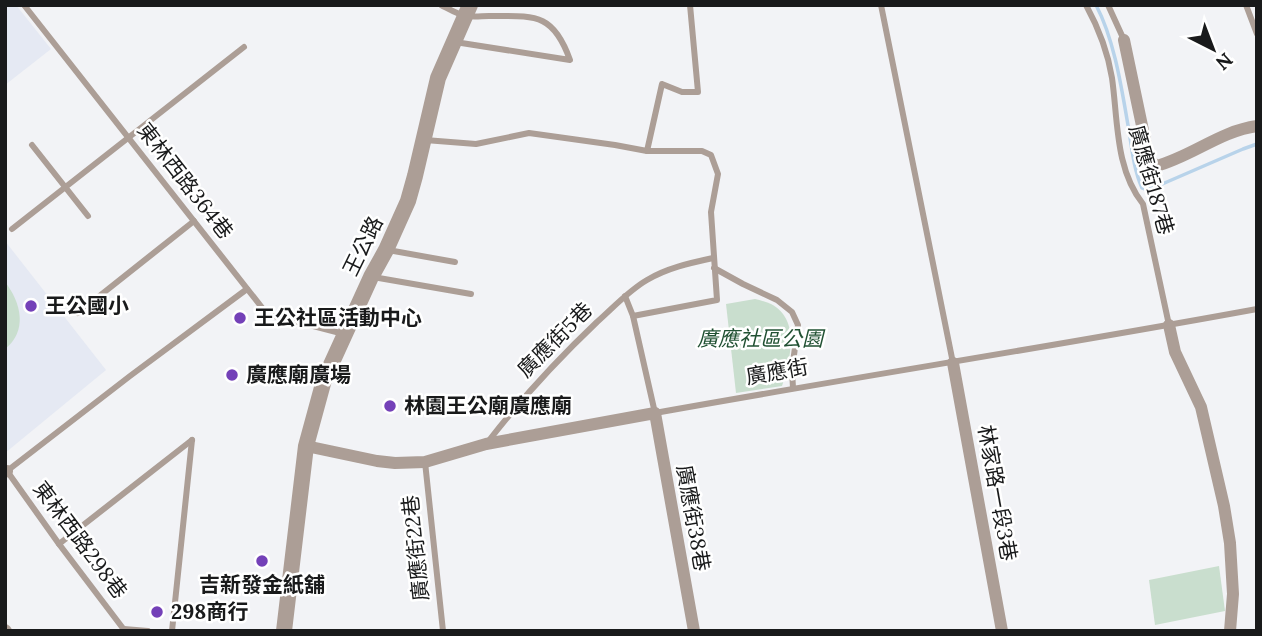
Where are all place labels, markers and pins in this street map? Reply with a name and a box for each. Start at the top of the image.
place label: 王公國小 [45,292,129,319]
marker: 王公國小 [23,298,39,314]
place label: 王公社區活動中心 [254,304,422,331]
marker: 王公社區活動中心 [232,310,248,326]
place label: 廣應廟廣場 [246,361,351,388]
marker: 廣應廟廣場 [224,367,240,383]
place label: 林園王公廟廣應廟 [404,392,572,419]
marker: 林園王公廟廣應廟 [382,398,398,414]
marker: 吉新發金紙舖 [254,553,270,569]
place label: 吉新發金紙舖 [199,571,325,598]
place label: 298商行 [171,598,248,625]
marker: 298商行 [149,604,165,620]

